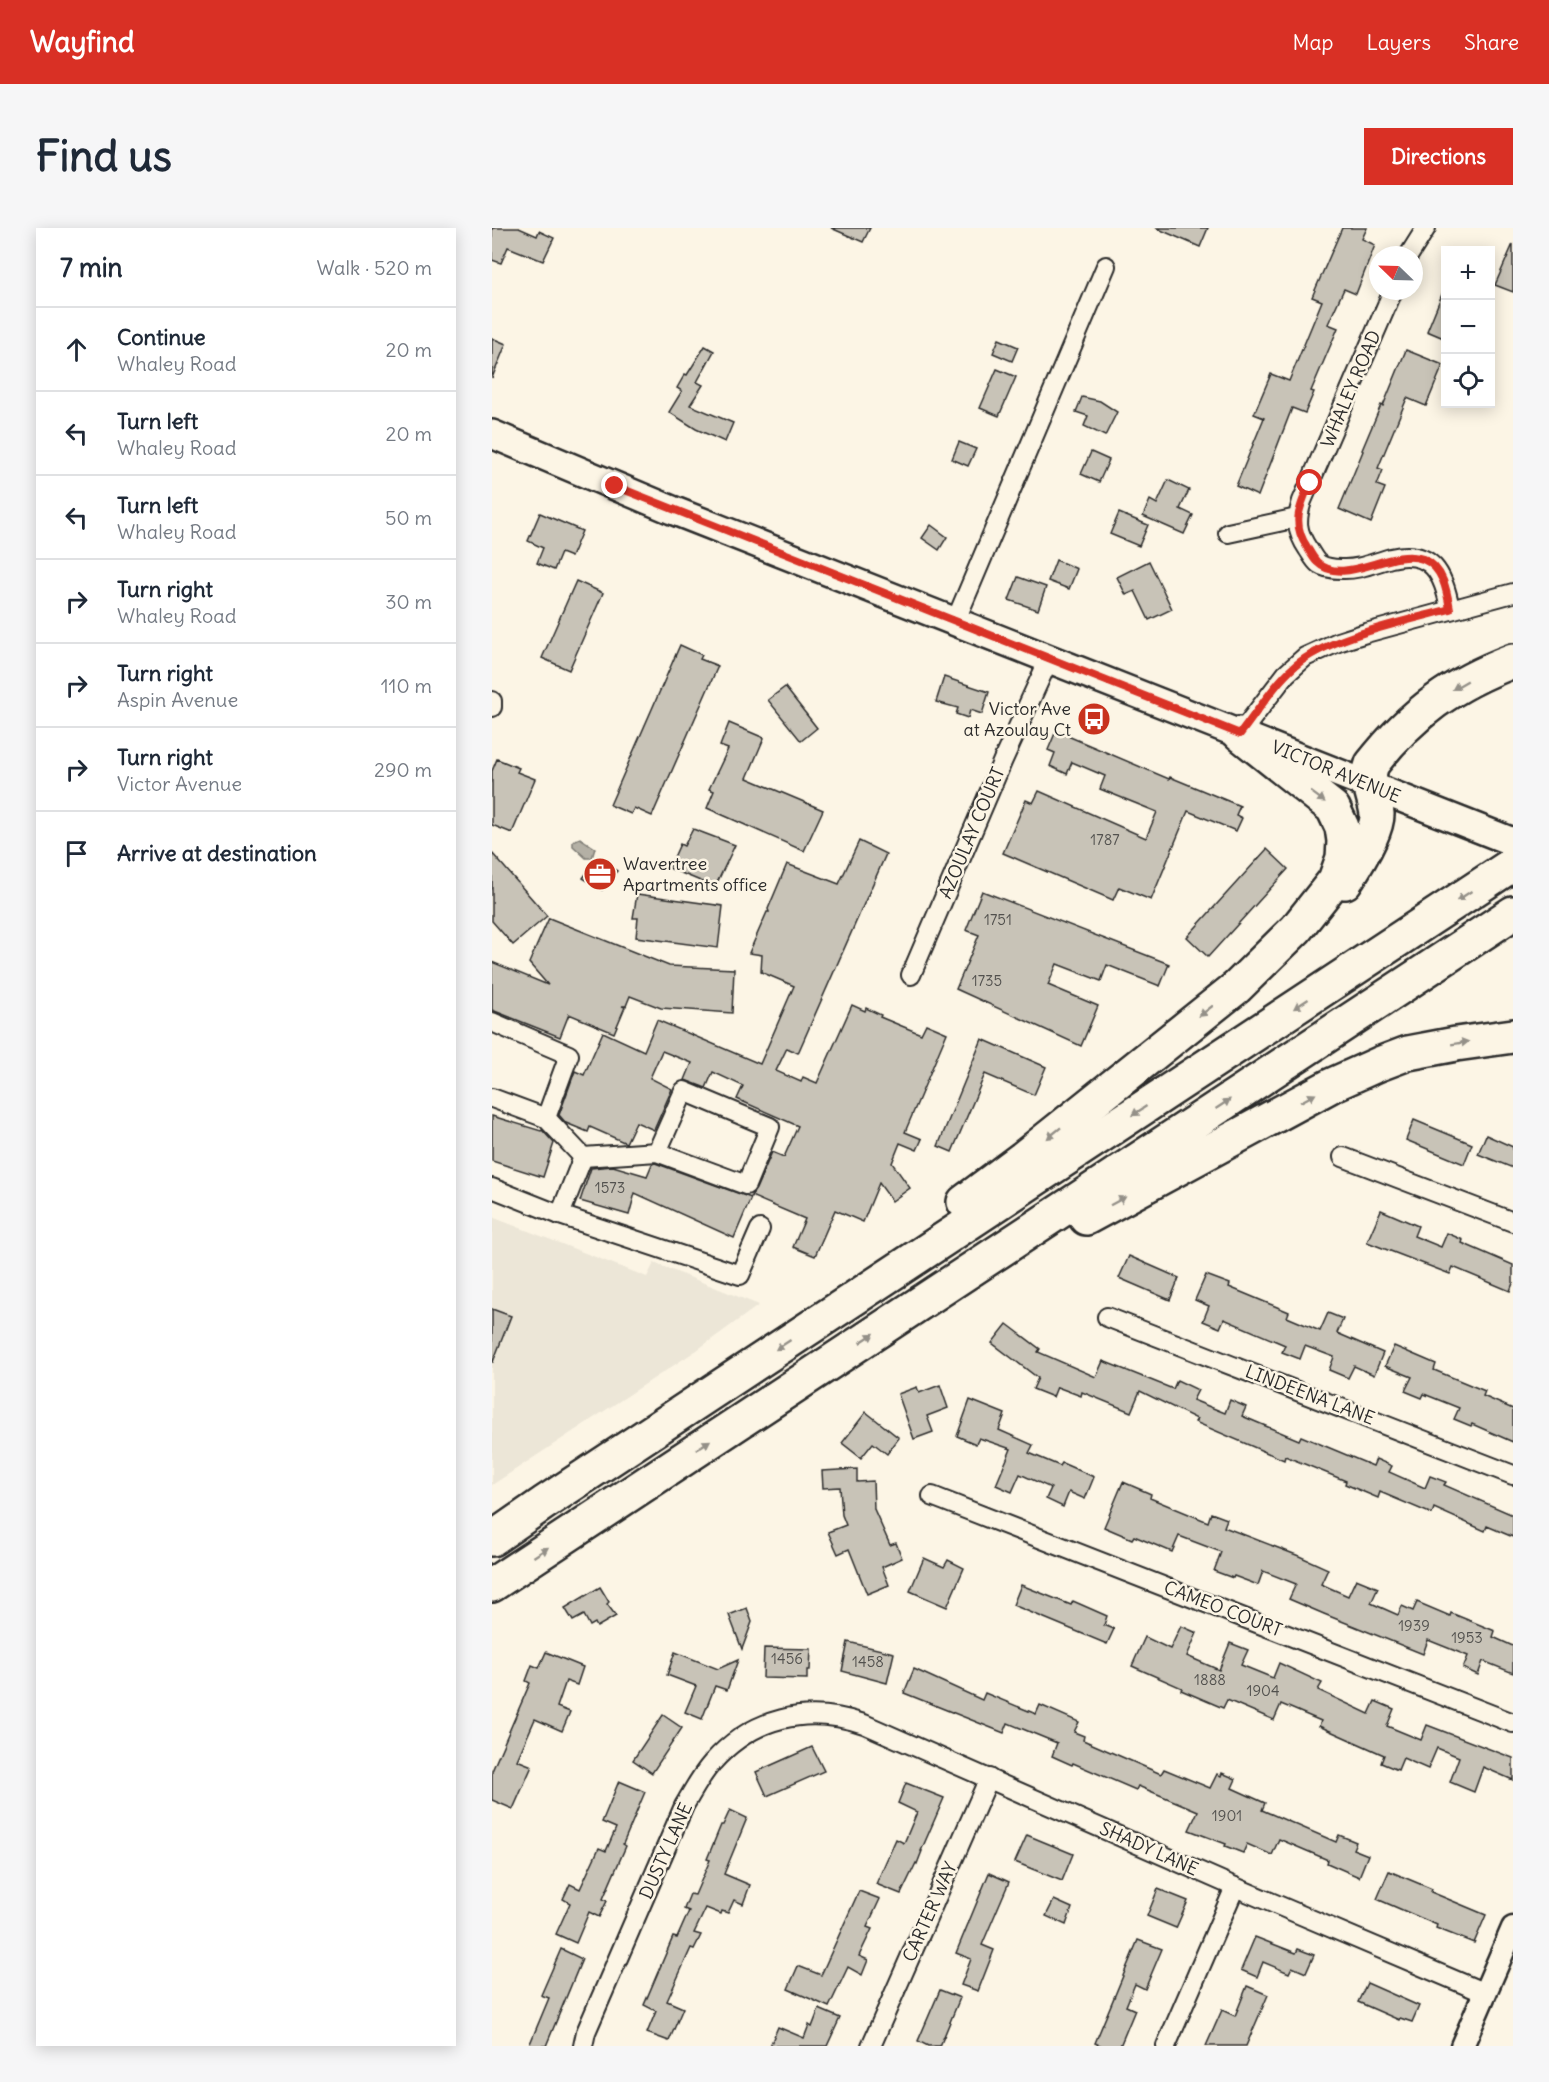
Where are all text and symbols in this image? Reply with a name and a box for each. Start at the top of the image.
text: Wayfind [30,24,134,60]
text: Map [1293,29,1333,56]
text: Layers [1366,29,1431,56]
text: Share [1464,29,1519,56]
button: Directions [1364,128,1513,185]
text: Find us [36,130,172,182]
north arrow [1369,246,1423,300]
map controls [1441,246,1495,408]
button: + [1441,246,1495,300]
text: 7 min [60,251,123,284]
text: Walk · 520 m [317,255,432,280]
button: − [1441,300,1495,354]
text: Continue [117,323,206,351]
street label: WHALEY ROAD [1316,327,1386,451]
icon: ahead [60,333,93,366]
text: 20 m [386,337,432,362]
text: Whaley Road [117,351,236,376]
button: locate [1441,354,1495,408]
text: Turn left [117,407,198,435]
icon: left [60,417,93,450]
text: 20 m [386,421,432,446]
text: Whaley Road [117,435,236,460]
route start [1296,469,1322,495]
route end [601,472,627,498]
text: Turn left [117,491,198,519]
icon: left [60,501,93,534]
text: 50 m [385,505,432,530]
text: Whaley Road [117,519,236,544]
text: Turn right [117,575,213,603]
icon: right [60,585,93,618]
text: 30 m [385,589,432,614]
text: Whaley Road [117,603,236,628]
text: Turn right [117,659,213,687]
icon: right [60,669,93,702]
text: 110 m [381,673,432,698]
one-way arrow [1452,680,1468,691]
text: Aspin Avenue [117,687,238,712]
place label: Victor Ave at Azoulay Ct [963,697,1071,741]
bus stop icon: Victor Ave at Azoulay Ct [1076,701,1112,737]
street label: VICTOR AVENUE [1268,735,1404,808]
text: Turn right [117,743,213,771]
icon: right [60,753,93,786]
text: 290 m [374,757,432,782]
street label: AZOULAY COURT [933,764,1010,902]
text: Victor Avenue [117,771,242,796]
one-way arrow [1311,790,1326,802]
house number: 1787 [1090,830,1120,849]
icon: arrive [60,837,93,870]
text: Arrive at destination [117,839,317,867]
place label: Wavertree Apartments office [623,852,767,896]
office icon: Wavertree Apartments office [582,856,618,892]
one-way arrow [1456,891,1472,902]
house number: 1751 [984,910,1012,929]
house number: 1735 [972,971,1002,990]
one-way arrow [1294,998,1310,1010]
one-way arrow [1199,1005,1214,1017]
one-way arrow [1451,1039,1470,1048]
one-way arrow [1300,1093,1317,1103]
one-way arrow [1214,1098,1230,1110]
one-way arrow [1131,1105,1147,1117]
one-way arrow [1046,1126,1062,1139]
house number: 1573 [595,1178,625,1197]
one-way arrow [1110,1196,1127,1206]
one-way arrow [859,1333,875,1344]
one-way arrow [775,1340,791,1351]
street label: LINDEENA LANE [1242,1359,1378,1430]
one-way arrow [695,1439,711,1451]
one-way arrow [533,1547,549,1558]
street label: CAMEO COURT [1161,1575,1286,1642]
house number: 1939 [1398,1616,1430,1635]
house number: 1953 [1451,1628,1483,1647]
house number: 1456 [771,1649,803,1668]
house number: 1458 [852,1652,884,1671]
house number: 1888 [1194,1670,1226,1689]
house number: 1904 [1246,1681,1280,1700]
street label: DUSTY LANE [634,1799,697,1903]
house number: 1901 [1212,1806,1242,1825]
street label: SHADY LANE [1096,1817,1202,1881]
street label: CARTER WAY [897,1858,962,1965]

